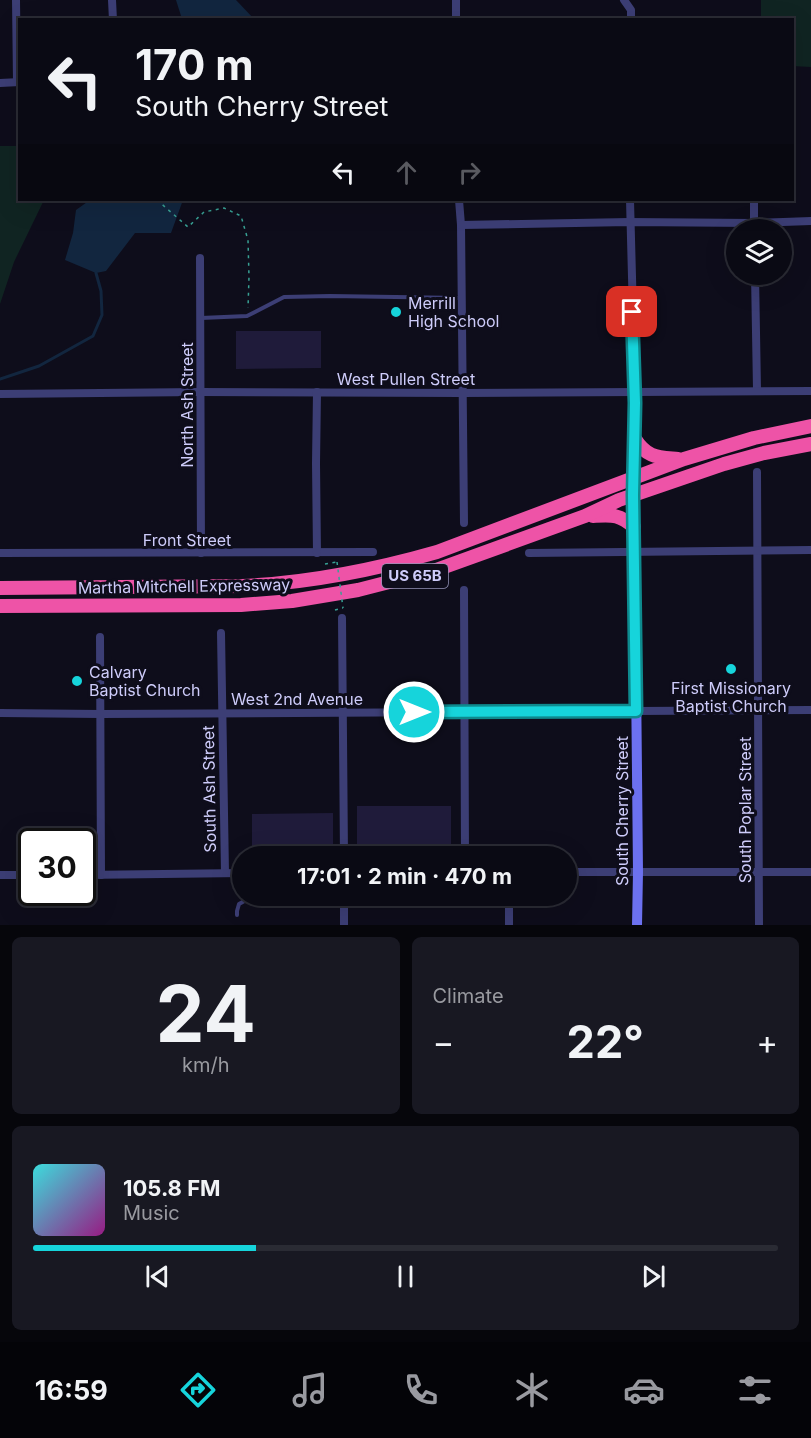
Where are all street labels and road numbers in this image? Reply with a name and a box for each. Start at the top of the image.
street label: North Ash Street [177,342,197,468]
street label: West Pullen Street [337,369,475,389]
street label: Front Street [143,530,231,550]
road number: US 65B [382,564,448,588]
street label: Martha Mitchell Expressway [78,574,290,598]
street label: West 2nd Avenue [231,689,363,709]
street label: South Ash Street [198,725,220,853]
street label: South Cherry Street [612,736,632,886]
street label: South Poplar Street [735,737,755,883]

